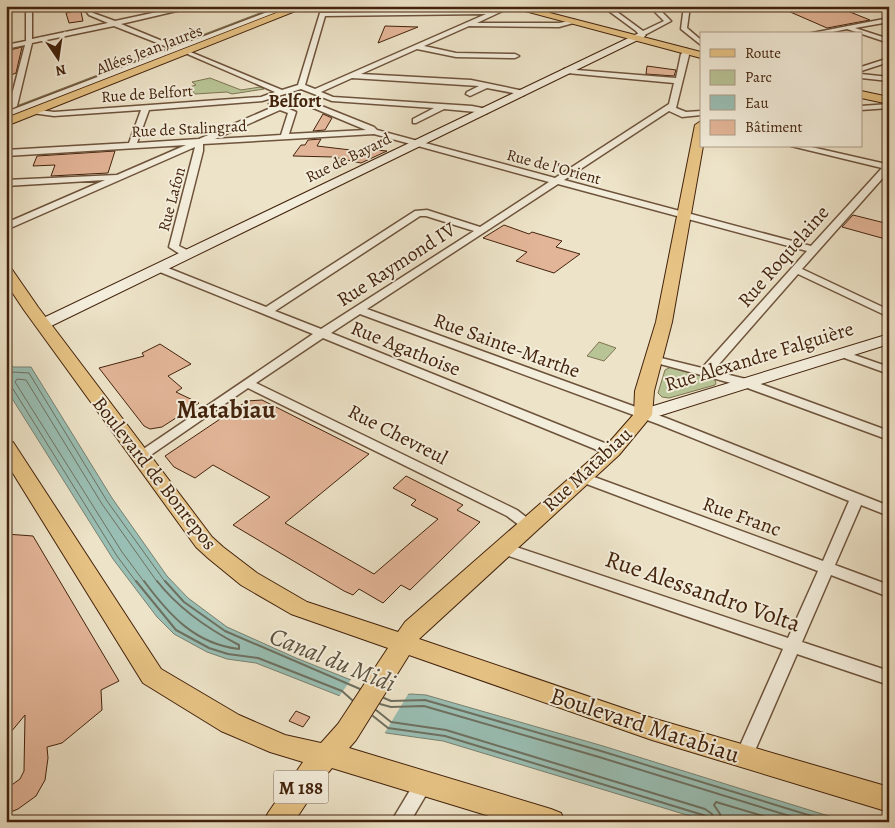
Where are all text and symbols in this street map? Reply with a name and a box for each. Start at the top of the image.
street label: Allées Jean Jaurès [92,20,206,81]
north arrow [32,32,82,82]
legend [700,32,862,148]
text: Route [745,43,781,63]
text: N [54,60,68,81]
text: Parc [745,67,772,87]
street label: Rue de Belfort [100,80,194,108]
district label: Belfort [269,89,321,113]
text: Eau [745,93,770,113]
street label: Rue de Stalingrad [131,115,248,143]
text: Bâtiment [745,117,803,137]
street label: Rue de Bayard [302,127,395,188]
street label: Rue de l'Orient [504,144,603,190]
street label: Rue Lafon [153,165,191,234]
street label: Rue Roquelaine [732,200,835,313]
street label: Rue Raymond IV [332,215,462,313]
street label: Rue Sainte-Marthe [430,306,584,385]
street label: Rue Agathoise [347,314,465,383]
street label: Rue Alexandre Falguière [661,315,857,398]
street label: Boulevard de Bonrepos [86,391,223,556]
district label: Matabiau [176,393,276,427]
street label: Rue Chevreul [343,398,452,471]
street label: Rue Matabiau [537,421,638,518]
street label: Rue Franc [699,490,785,543]
street label: Rue Alessandro Volta [601,543,806,640]
water label: Canal du Midi [264,619,401,701]
street label: Boulevard Matabiau [546,679,744,771]
road number: M 188 [274,770,328,804]

